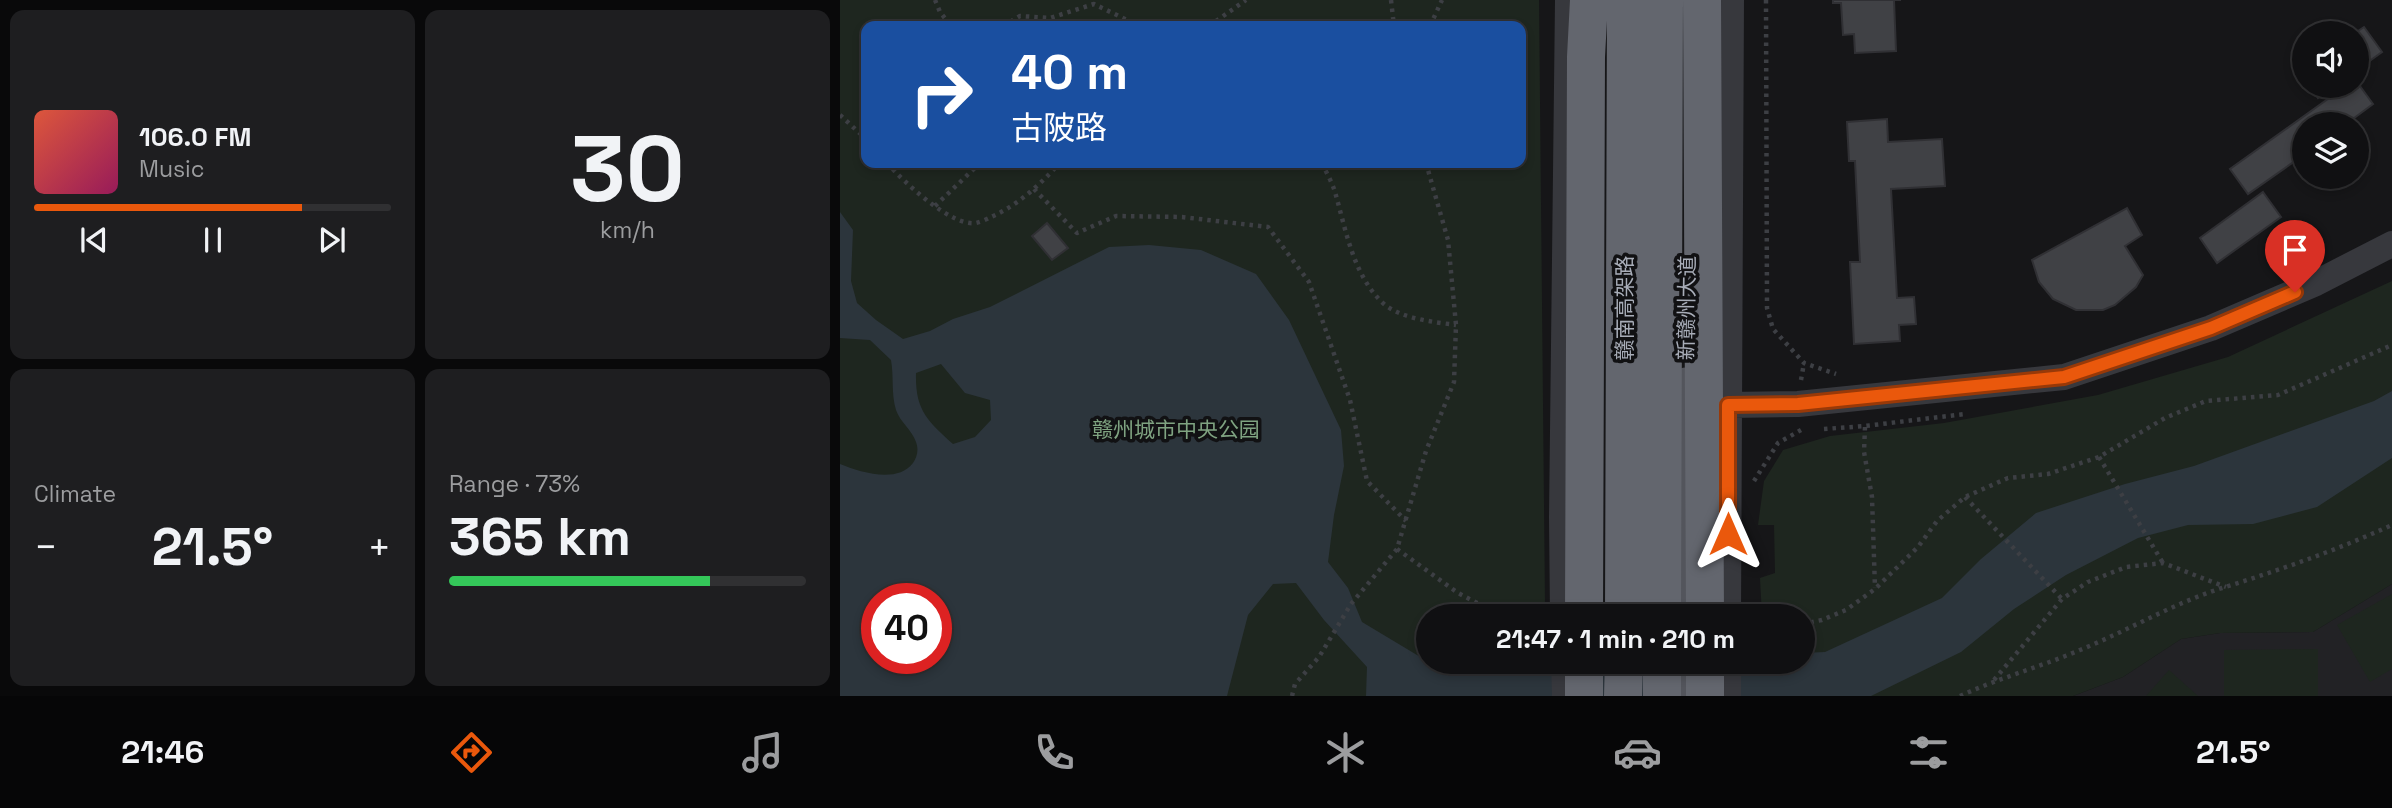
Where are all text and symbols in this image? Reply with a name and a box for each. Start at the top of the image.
map controls [2292,21,2369,189]
button: sound [2292,21,2369,98]
text: 40 m [1011,41,1128,103]
icon: right [896,49,987,140]
text: 古陂路 [1011,108,1107,148]
text: 30 [570,111,685,228]
button: layers [2292,112,2369,189]
text: 106.0 FM [139,120,251,154]
text: Music [139,154,204,184]
text: km/h [600,215,655,245]
pin [2265,220,2325,292]
icon: previous [75,221,113,259]
icon: pause [194,221,232,259]
icon: next [313,221,351,259]
icon: arrive [2276,231,2314,269]
street label: 新赣州大道 [1672,255,1701,361]
street label: 赣南高架路 [1611,256,1638,361]
park label: 赣州城市中央公园 [1092,416,1260,443]
text: Range · 73% [449,469,580,499]
text: Climate [34,479,116,509]
position arrow [1691,497,1765,571]
text: 365 km [449,504,631,570]
text: 21.5° [152,514,273,580]
text: − [34,523,58,571]
text: + [367,523,391,571]
speed limit sign: 40 [861,583,952,674]
text: 21:47 · 1 min · 210 m [1496,622,1735,656]
icon: directions [447,728,496,777]
icon: music [738,728,787,777]
icon: phone [1030,728,1079,777]
icon: climate [1321,728,1370,777]
icon: car [1613,728,1662,777]
icon: filters [1904,728,1953,777]
text: 21:46 [121,732,204,772]
text: 21.5° [2196,732,2271,772]

